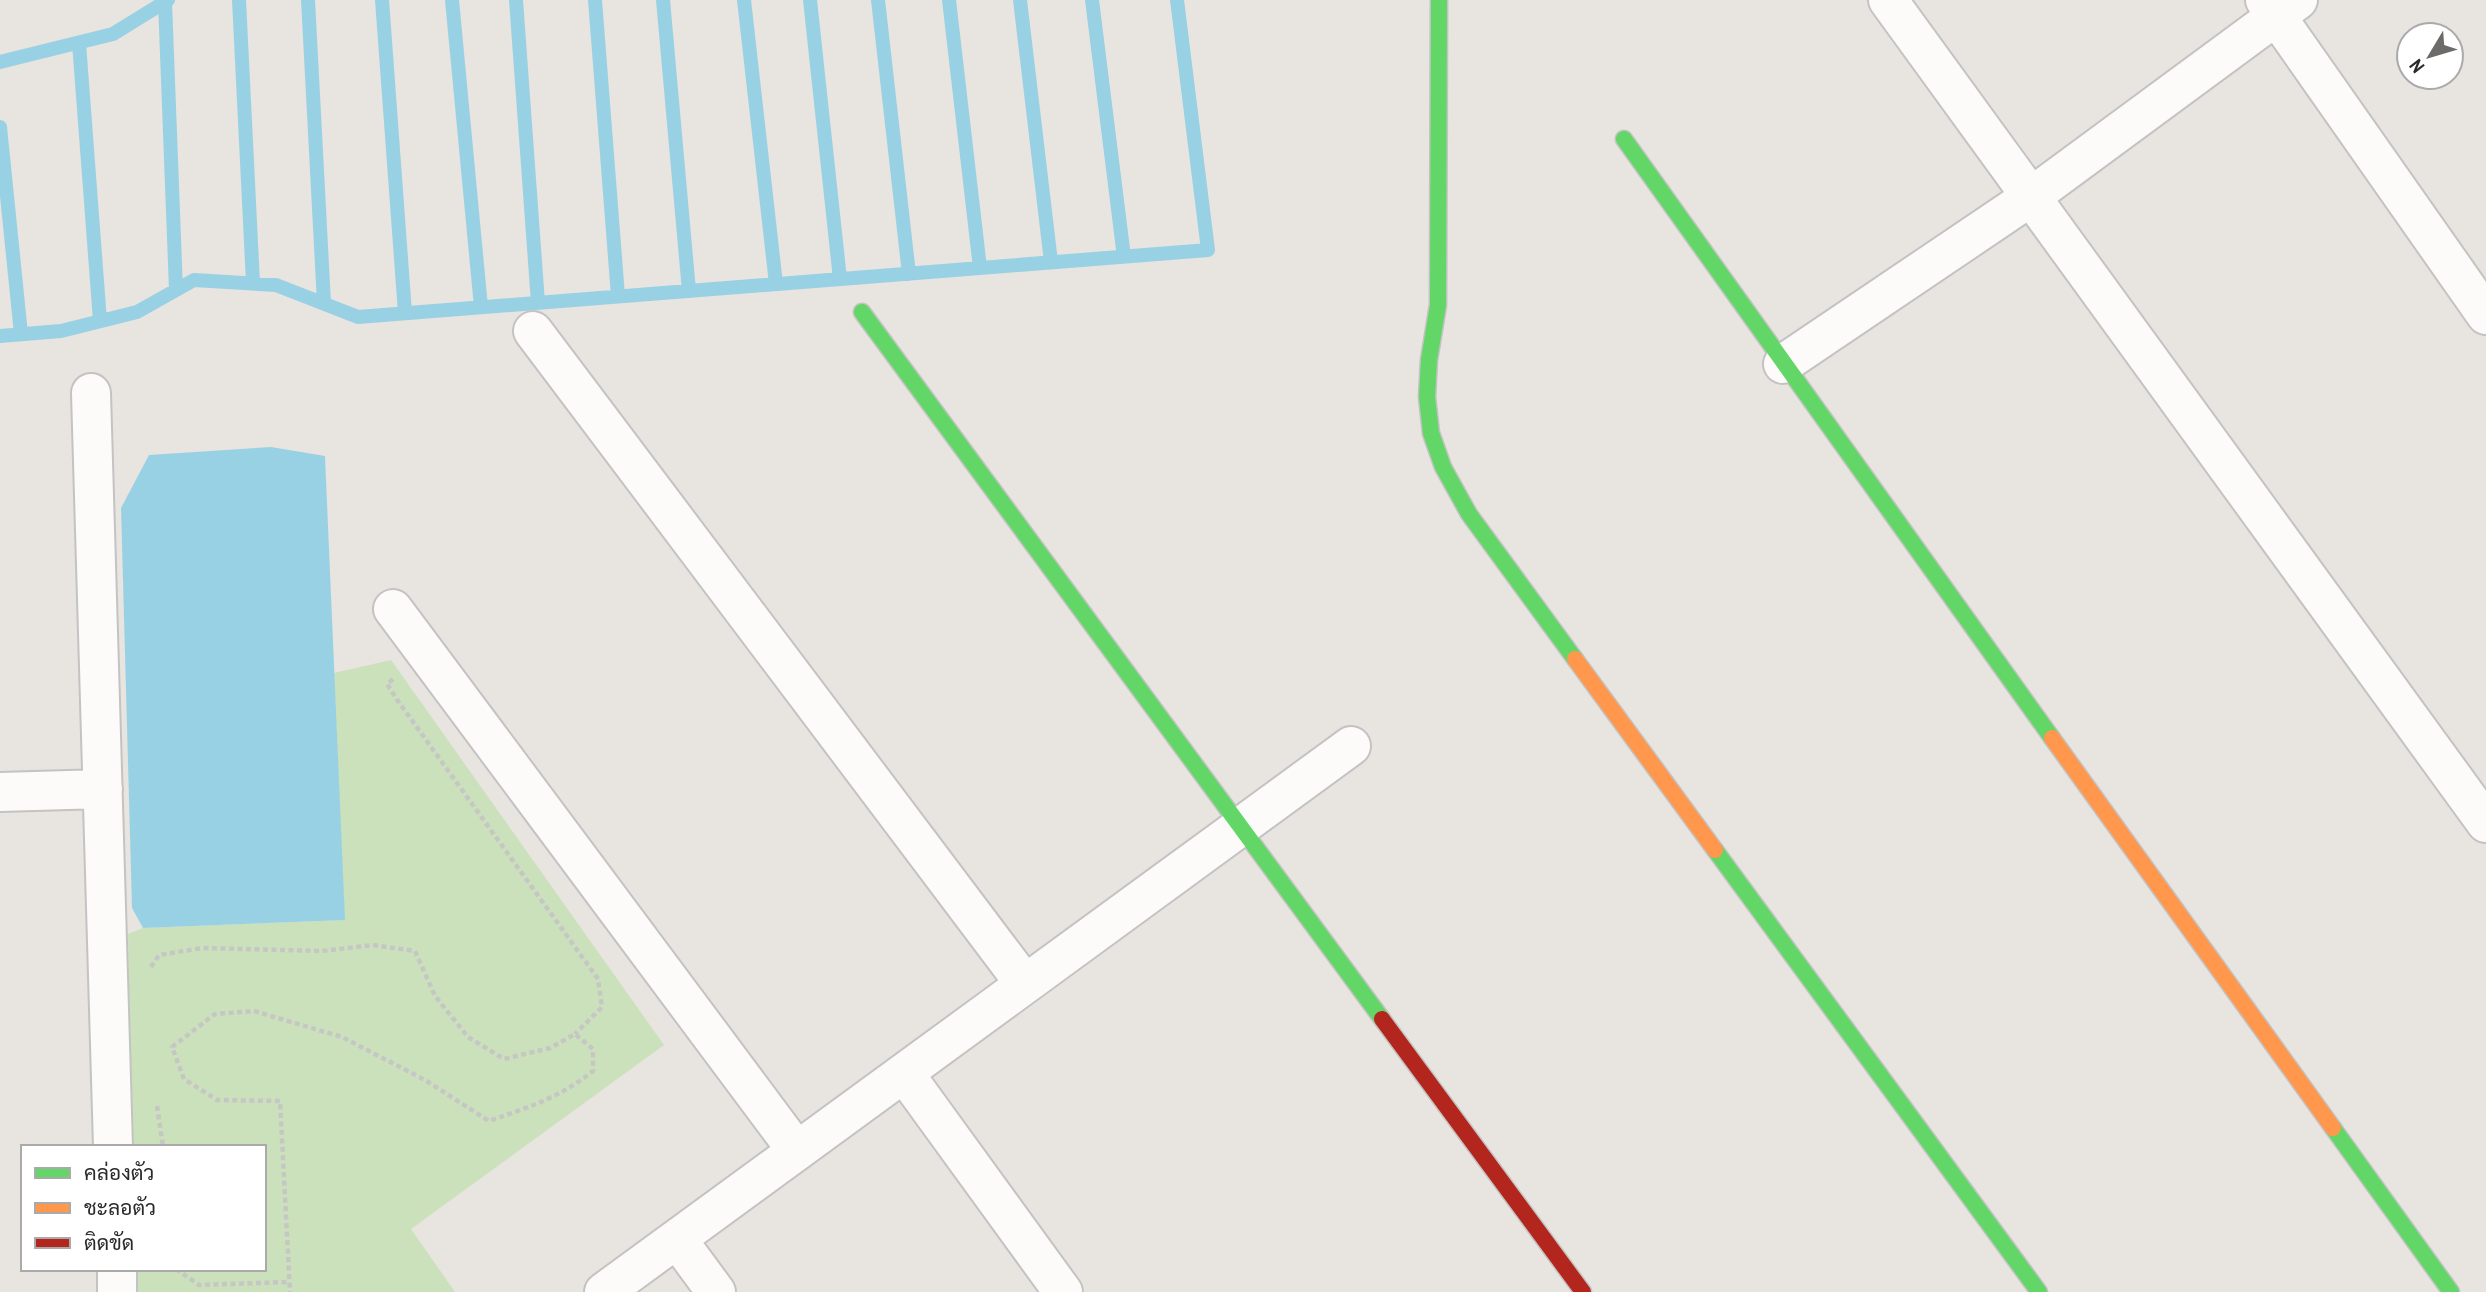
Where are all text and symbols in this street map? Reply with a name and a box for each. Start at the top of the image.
north arrow [2395,21,2465,91]
text: N [2403,54,2430,79]
legend [21,1145,266,1271]
text: คล่องตัว [84,1158,154,1187]
text: ชะลอตัว [84,1193,156,1222]
text: ติดขัด [84,1228,134,1257]

